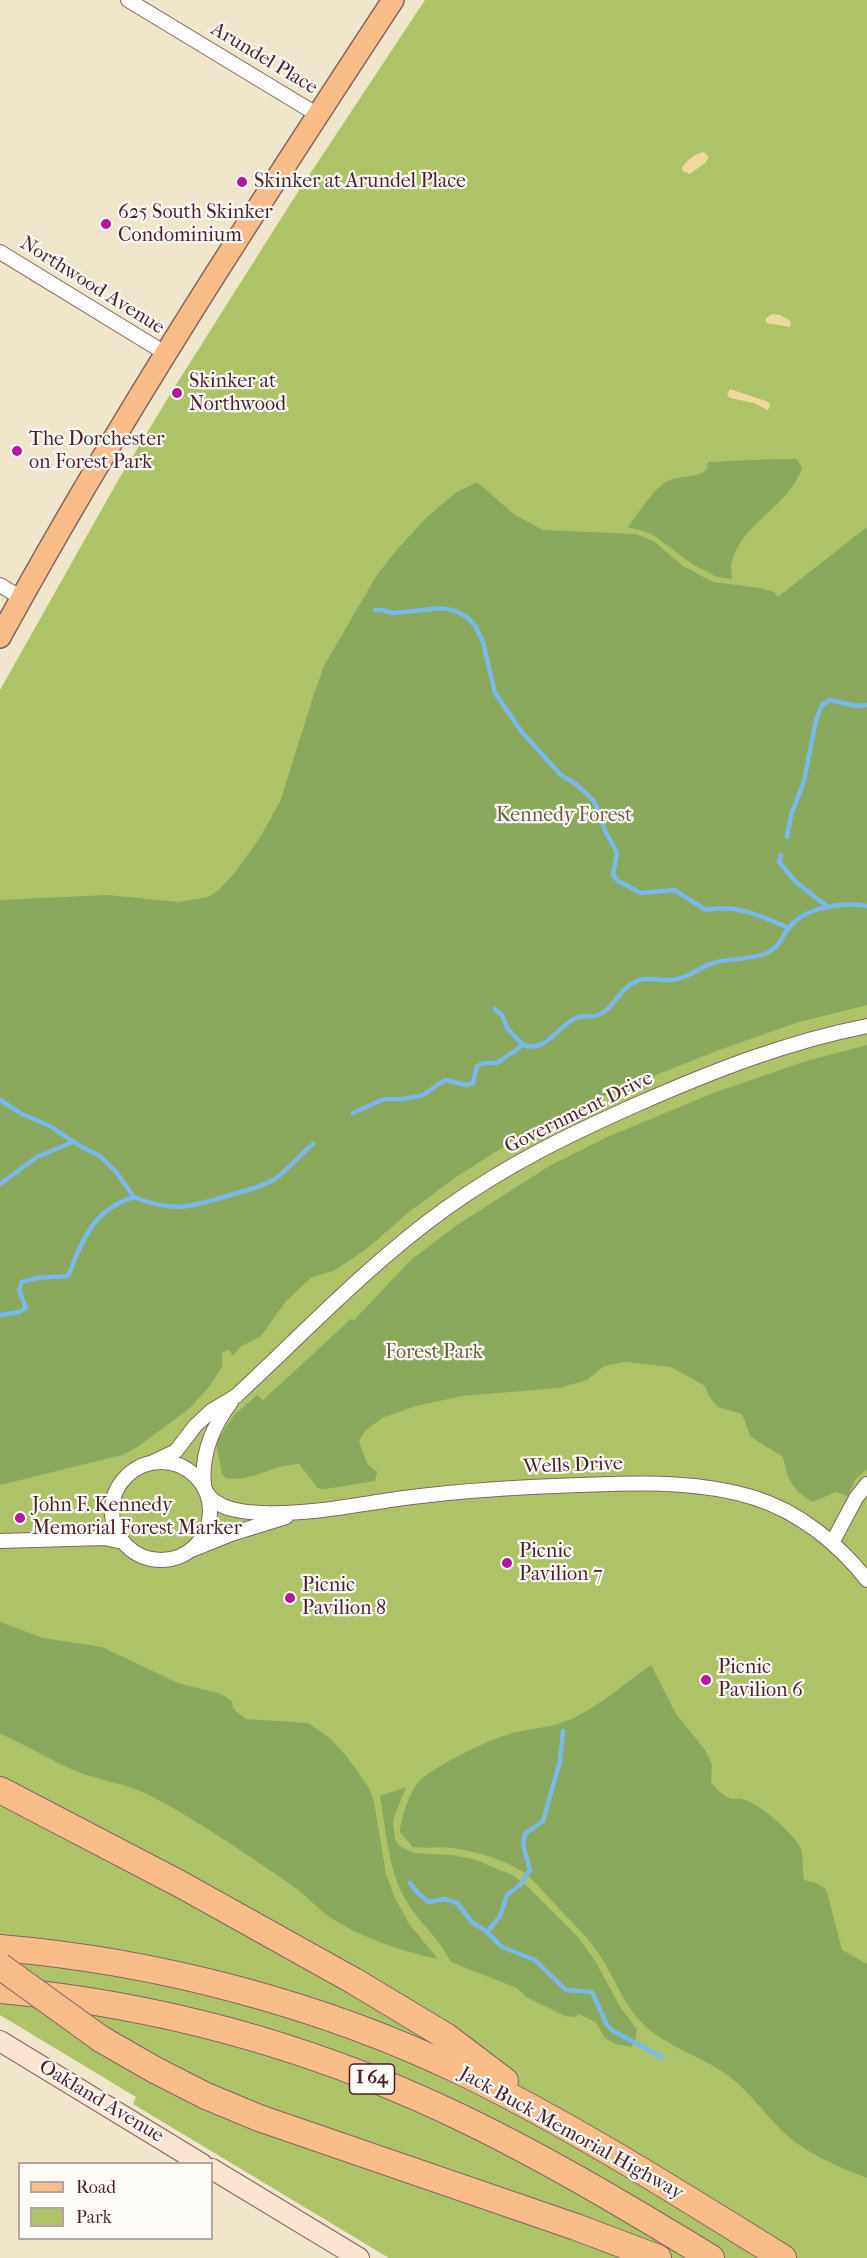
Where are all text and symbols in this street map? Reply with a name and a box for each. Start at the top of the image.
street label: Arundel Place [206,18,322,100]
place label: Skinker at Arundel Place [254,170,466,194]
marker: Skinker at Arundel Place [235,175,249,189]
place label: 625 South Skinker Condominium [118,201,273,248]
marker: 625 South Skinker Condominium [99,217,113,231]
street label: Northwood Avenue [15,232,169,340]
place label: Skinker at Northwood [189,370,286,417]
marker: Skinker at Northwood [170,386,184,400]
place label: The Dorchester on Forest Park [29,428,165,475]
marker: The Dorchester on Forest Park [10,444,24,458]
park label: Kennedy Forest [496,804,632,828]
street label: Government Drive [501,1067,657,1159]
park label: Forest Park [385,1341,483,1365]
street label: Wells Drive [523,1452,623,1480]
place label: John F. Kennedy Memorial Forest Marker [32,1494,242,1541]
marker: John F. Kennedy Memorial Forest Marker [13,1511,27,1525]
place label: Picnic Pavilion 7 [519,1540,603,1587]
marker: Picnic Pavilion 7 [500,1556,514,1570]
place label: Picnic Pavilion 8 [302,1574,386,1621]
marker: Picnic Pavilion 8 [283,1591,297,1605]
place label: Picnic Pavilion 6 [718,1656,803,1703]
marker: Picnic Pavilion 6 [699,1673,713,1687]
street label: Oakland Avenue [34,2055,168,2149]
street label: Jack Buck Memorial Highway [455,2062,687,2206]
road number: I 64 [350,2064,394,2094]
legend [18,2162,213,2240]
text: Road [76,2177,116,2198]
text: Park [76,2207,112,2228]

